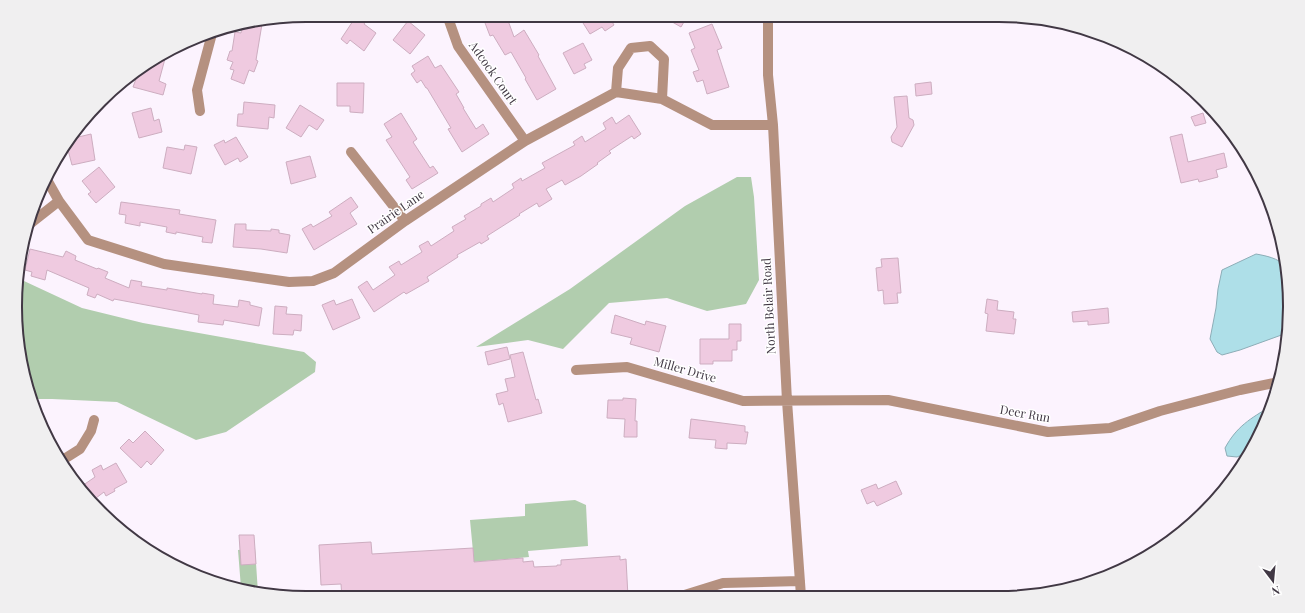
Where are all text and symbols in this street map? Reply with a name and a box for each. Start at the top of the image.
street label: Adcock Court [466,37,522,108]
street label: Prairie Lane [364,186,427,237]
street label: North Belair Road [757,258,779,355]
street label: Miller Drive [652,352,718,386]
street label: Deer Run [999,401,1052,425]
north arrow [1253,561,1293,601]
text: N [1270,583,1282,599]

